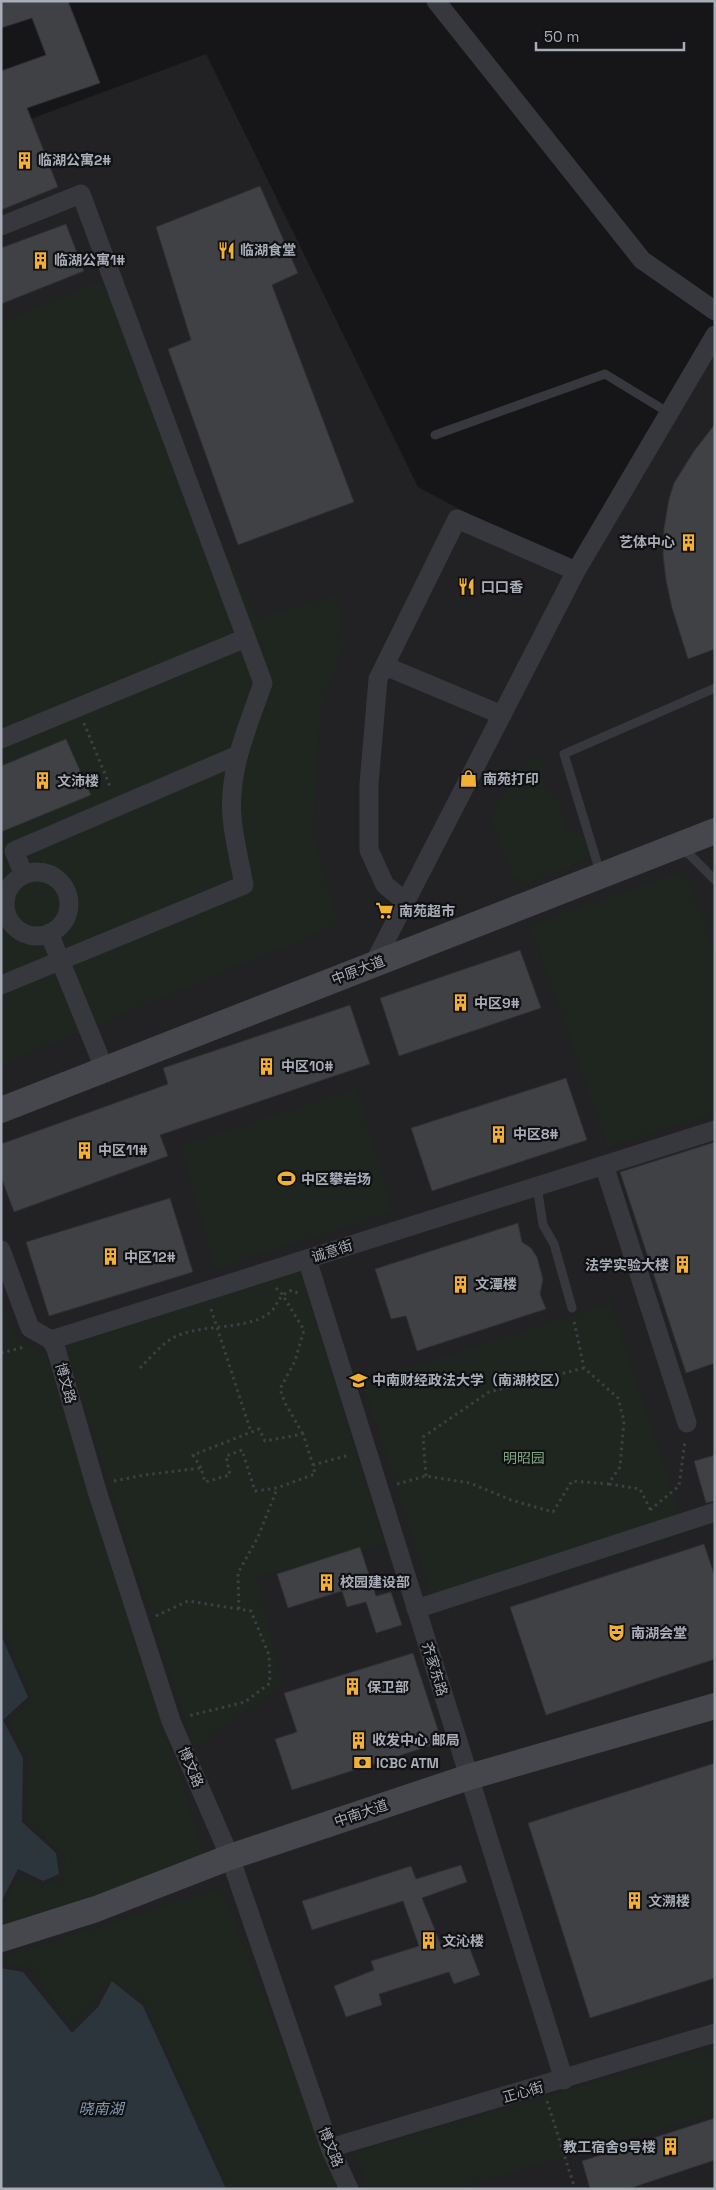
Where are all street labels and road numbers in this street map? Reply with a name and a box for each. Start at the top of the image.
street label: 中原大道 [329,952,387,988]
street label: 诚意街 [309,1236,355,1266]
street label: 博文路 [52,1360,80,1406]
street label: 齐家东路 [418,1640,452,1698]
street label: 博文路 [175,1744,207,1790]
street label: 中南大道 [332,1795,390,1831]
street label: 正心街 [500,2078,546,2106]
street label: 博文路 [315,2124,347,2170]

